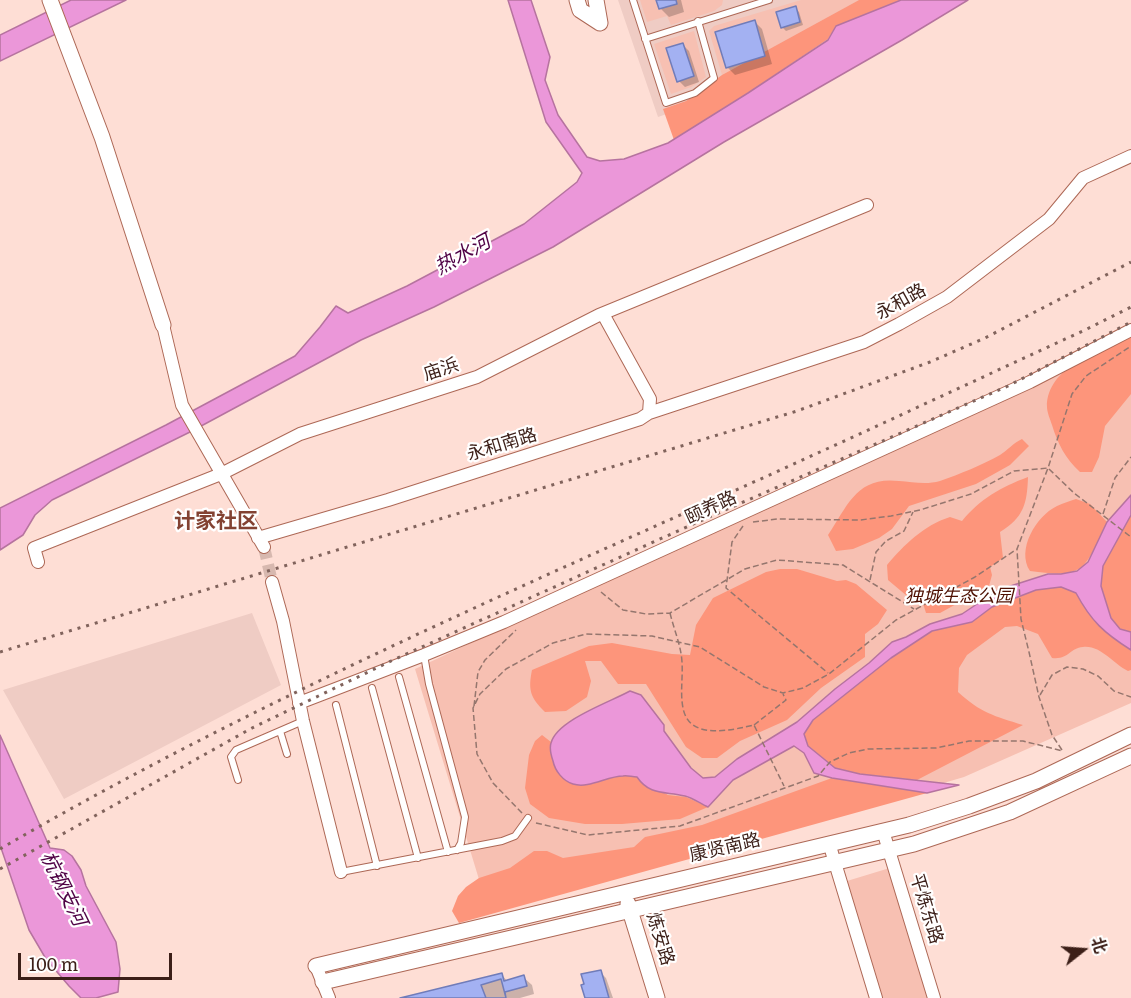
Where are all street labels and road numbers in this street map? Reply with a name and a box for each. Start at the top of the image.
street label: 永和路 [872,279,930,325]
street label: 庙浜 [421,354,461,386]
street label: 永和南路 [464,424,540,466]
street label: 颐养路 [682,487,740,529]
street label: 康贤南路 [687,829,763,867]
street label: 平炼东路 [905,871,947,947]
street label: 炼安路 [642,910,678,968]

